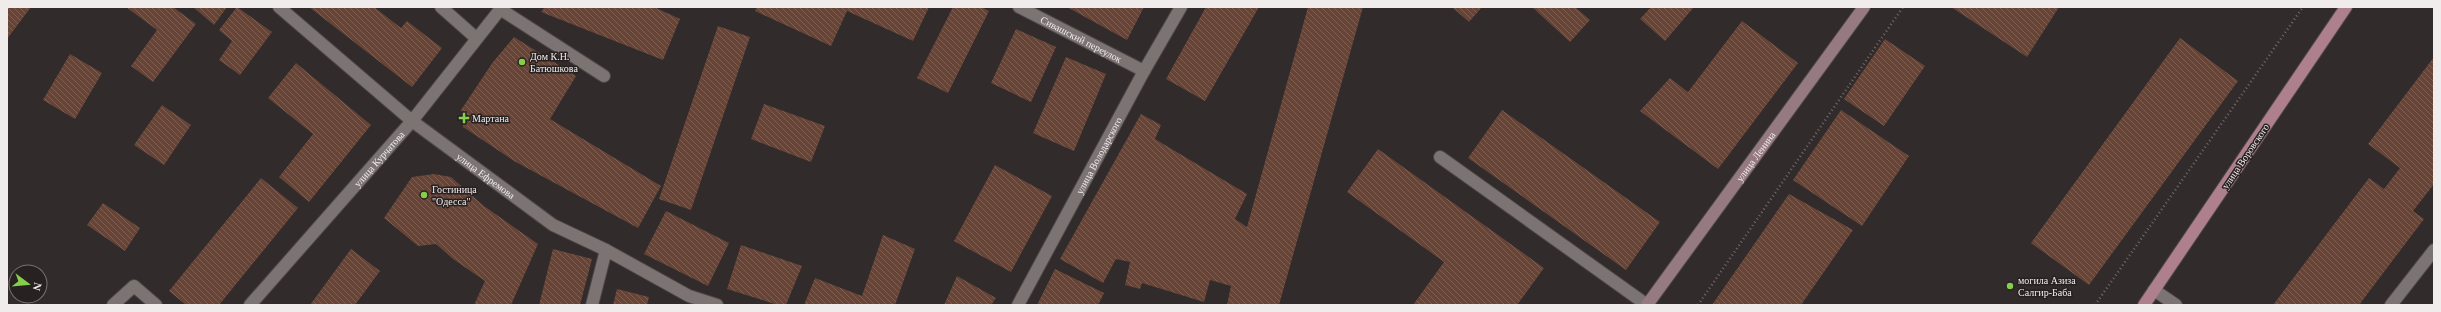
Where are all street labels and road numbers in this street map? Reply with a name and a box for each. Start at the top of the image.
street label: Сивашский переулок [1039,14,1124,65]
street label: улица Володарского [1074,115,1124,196]
street label: улица Воровского [2220,122,2271,191]
street label: улица Курчатова [352,128,407,189]
street label: улица Ленина [1734,129,1778,184]
street label: улица Ефремова [454,151,517,201]

